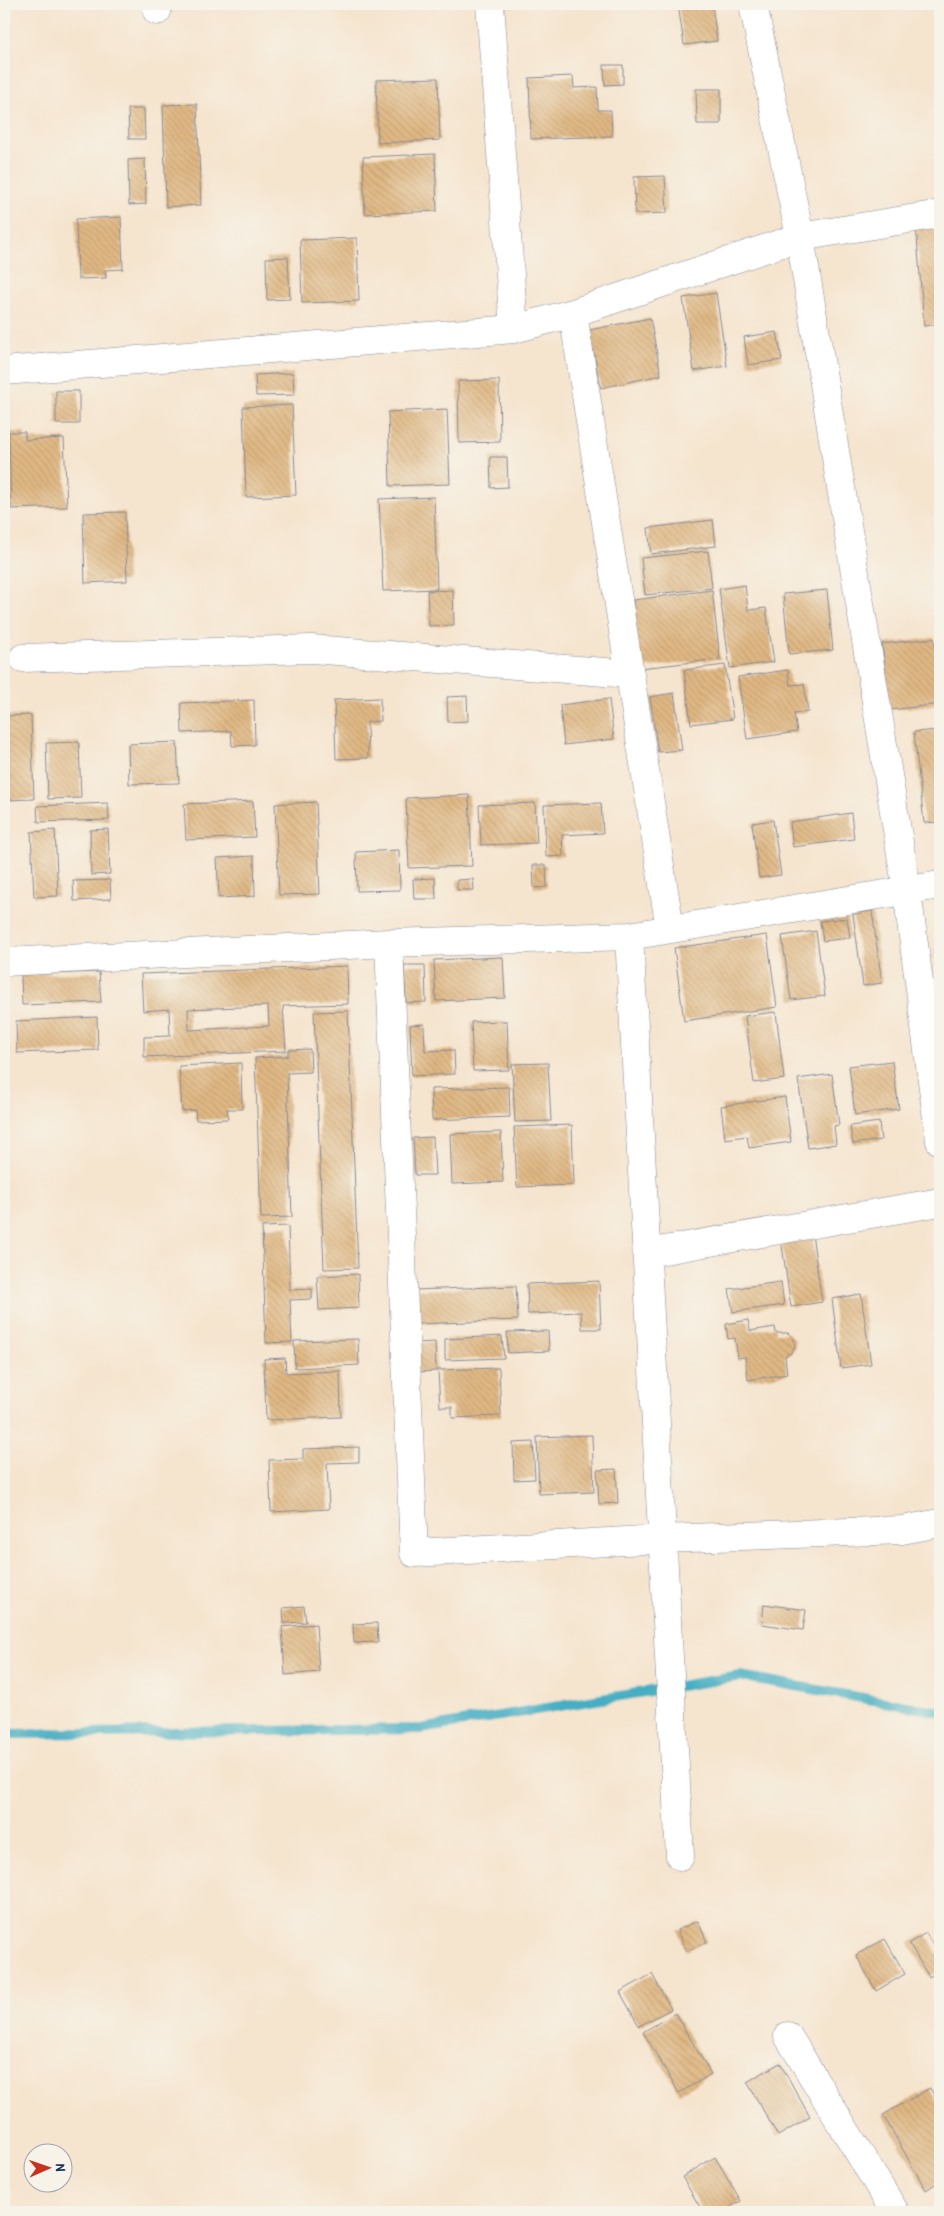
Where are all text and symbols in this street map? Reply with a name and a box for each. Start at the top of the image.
north arrow [22,2144,72,2194]
text: N [52,2163,71,2172]

